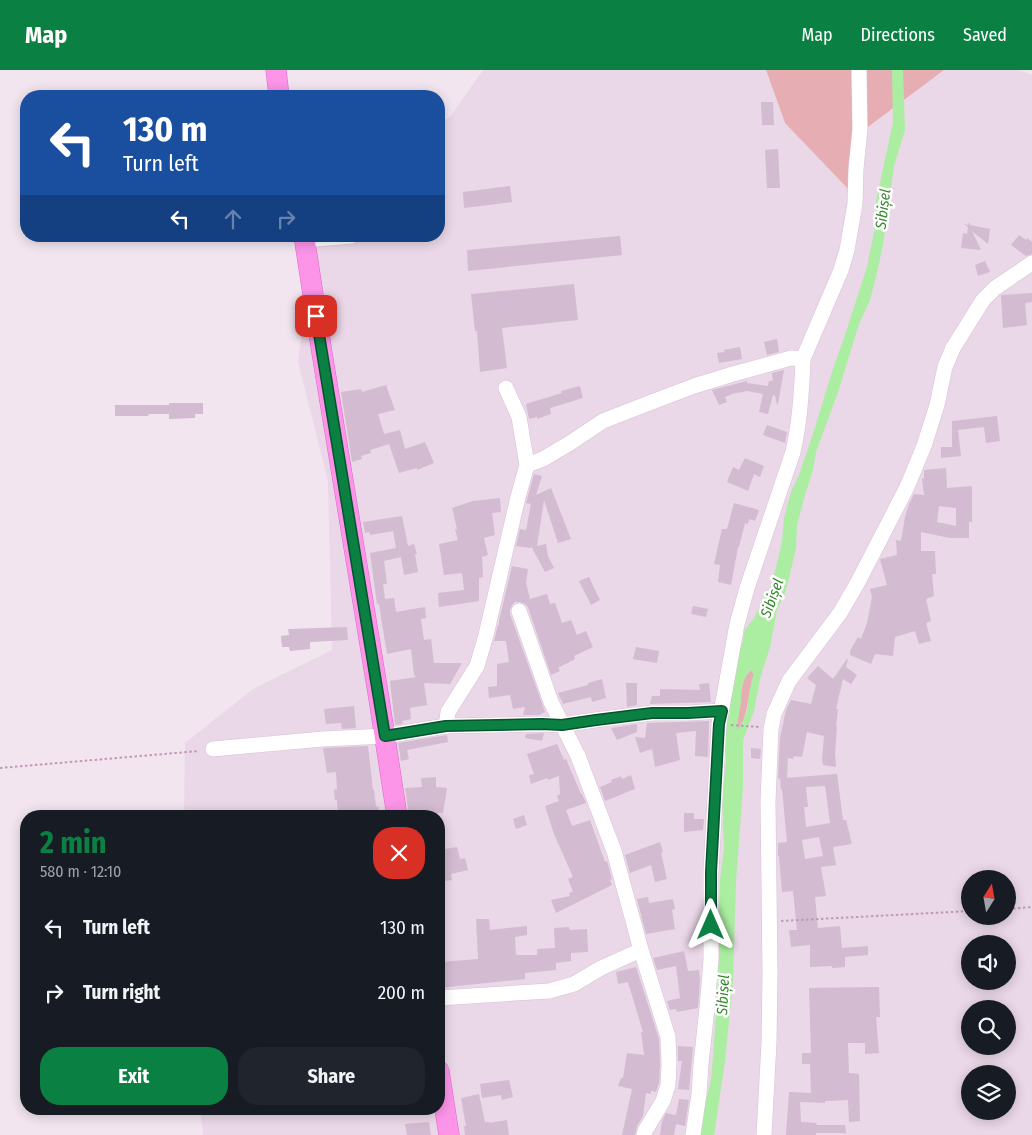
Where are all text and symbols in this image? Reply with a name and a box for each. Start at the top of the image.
text: Map [25,21,67,49]
text: Map [801,24,833,46]
text: Directions [861,24,935,46]
text: Saved [963,24,1007,46]
text: 130 m [123,108,207,150]
icon: left [40,110,105,175]
text: Turn left [123,150,199,177]
water label: Sibișel [871,188,894,231]
icon: left [166,205,194,233]
icon: ahead [219,205,247,233]
icon: right [272,205,300,233]
pin [295,295,337,337]
icon: arrive [302,302,330,330]
water label: Sibișel [756,576,787,621]
text: 2 min [40,825,107,861]
button: close [373,827,425,879]
text: 580 m · 12:10 [40,862,121,881]
north arrow [961,870,1016,925]
map controls [961,870,1016,1120]
position arrow [684,898,736,950]
icon: left [40,914,68,942]
text: Turn left [83,916,150,939]
text: 130 m [380,916,425,939]
button: sound [961,935,1016,990]
water label: Sibișel [713,974,733,1017]
icon: right [40,979,68,1007]
text: Turn right [83,981,160,1004]
text: 200 m [378,981,425,1004]
button: search [961,1000,1016,1055]
button: Exit [40,1047,228,1105]
button: Share [238,1047,425,1105]
button: layers [961,1065,1016,1120]

